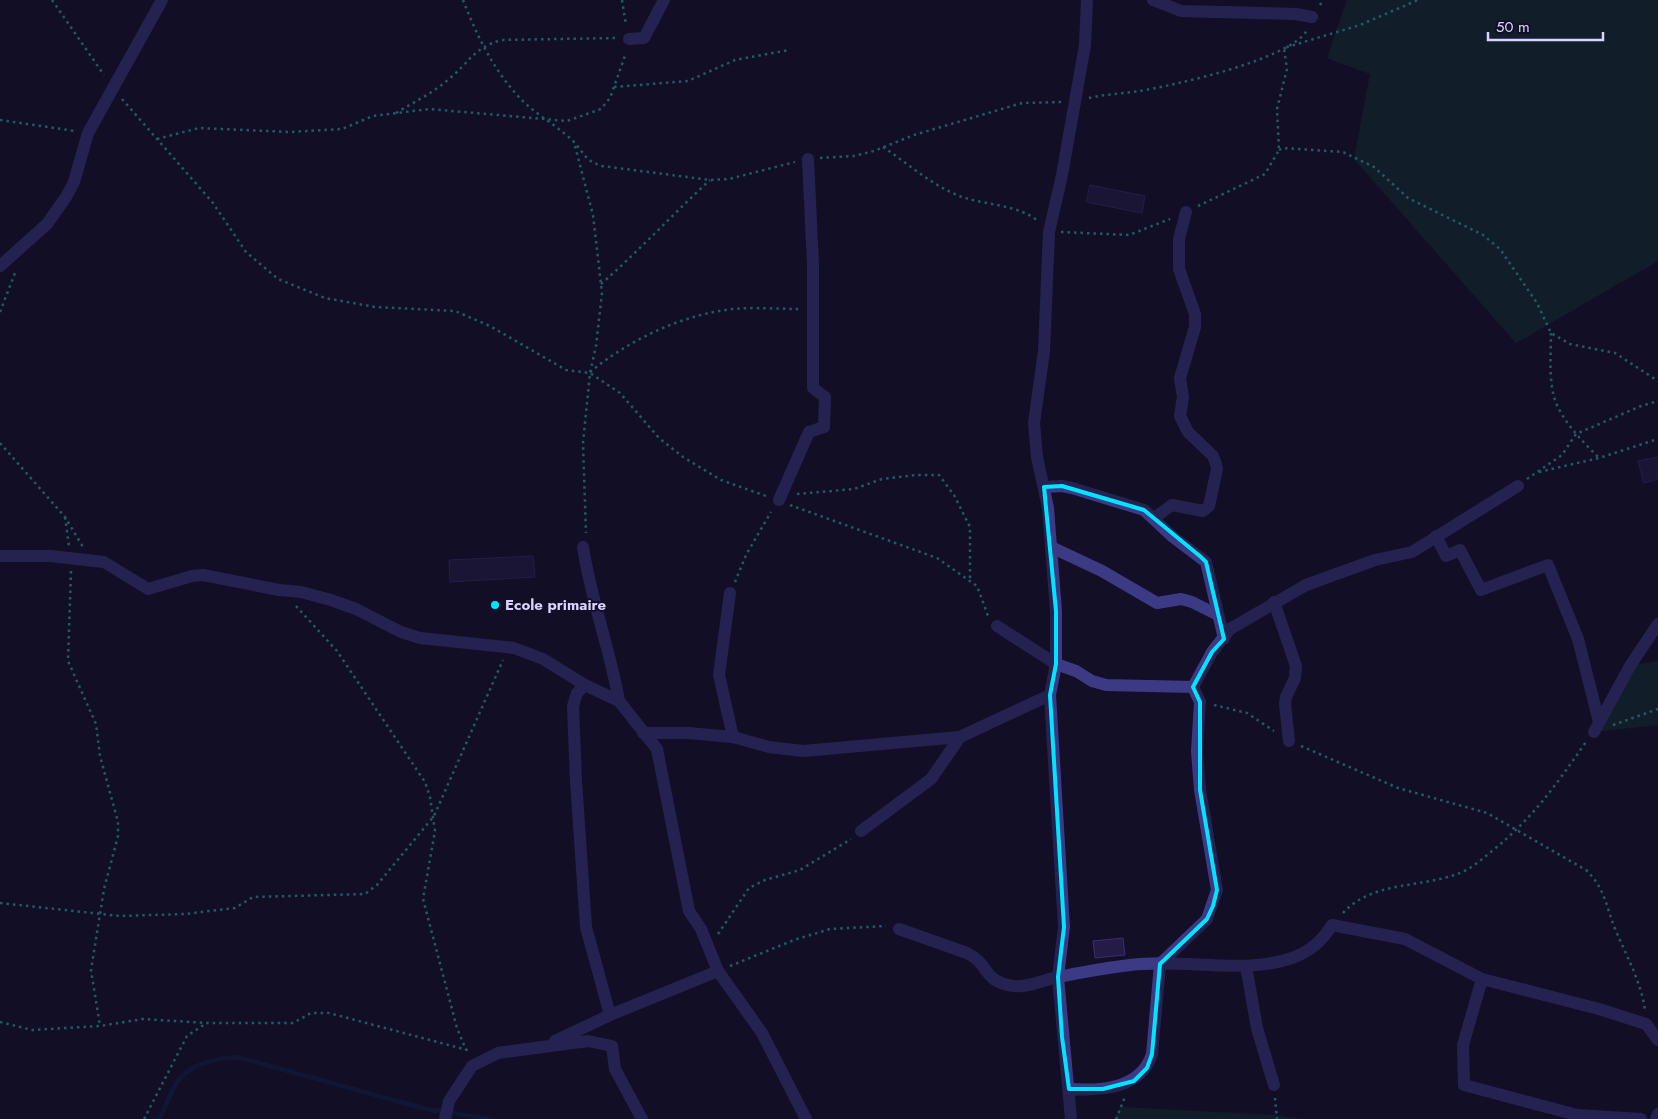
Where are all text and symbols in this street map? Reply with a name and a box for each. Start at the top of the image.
scale bar [1488,10,1603,42]
text: 50 m [1496,16,1530,38]
place label: Ecole primaire [505,594,606,616]
marker: Ecole primaire [489,599,501,611]

